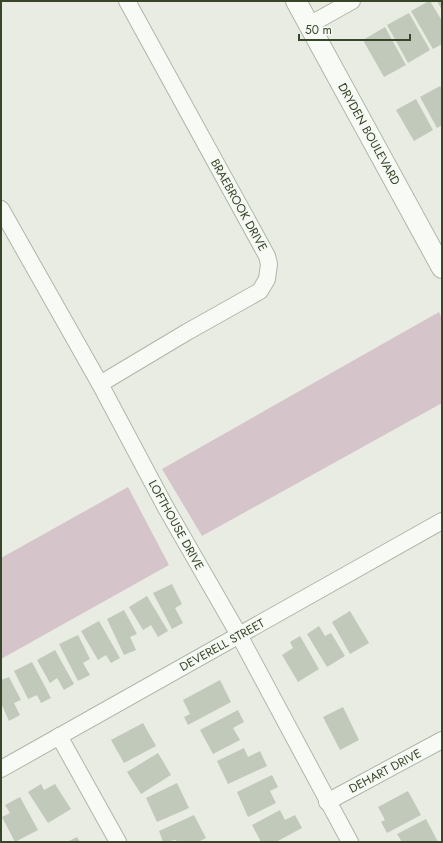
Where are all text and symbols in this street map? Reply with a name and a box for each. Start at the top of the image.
scale bar [299,16,410,42]
text: 50 m [305,21,332,39]
street label: DRYDEN BOULEVARD [333,80,405,188]
street label: BRAEBROOK DRIVE [206,156,272,254]
street label: LOFTHOUSE DRIVE [144,477,208,573]
street label: DEVERELL STREET [176,614,268,676]
street label: DEHART DRIVE [346,744,424,798]

